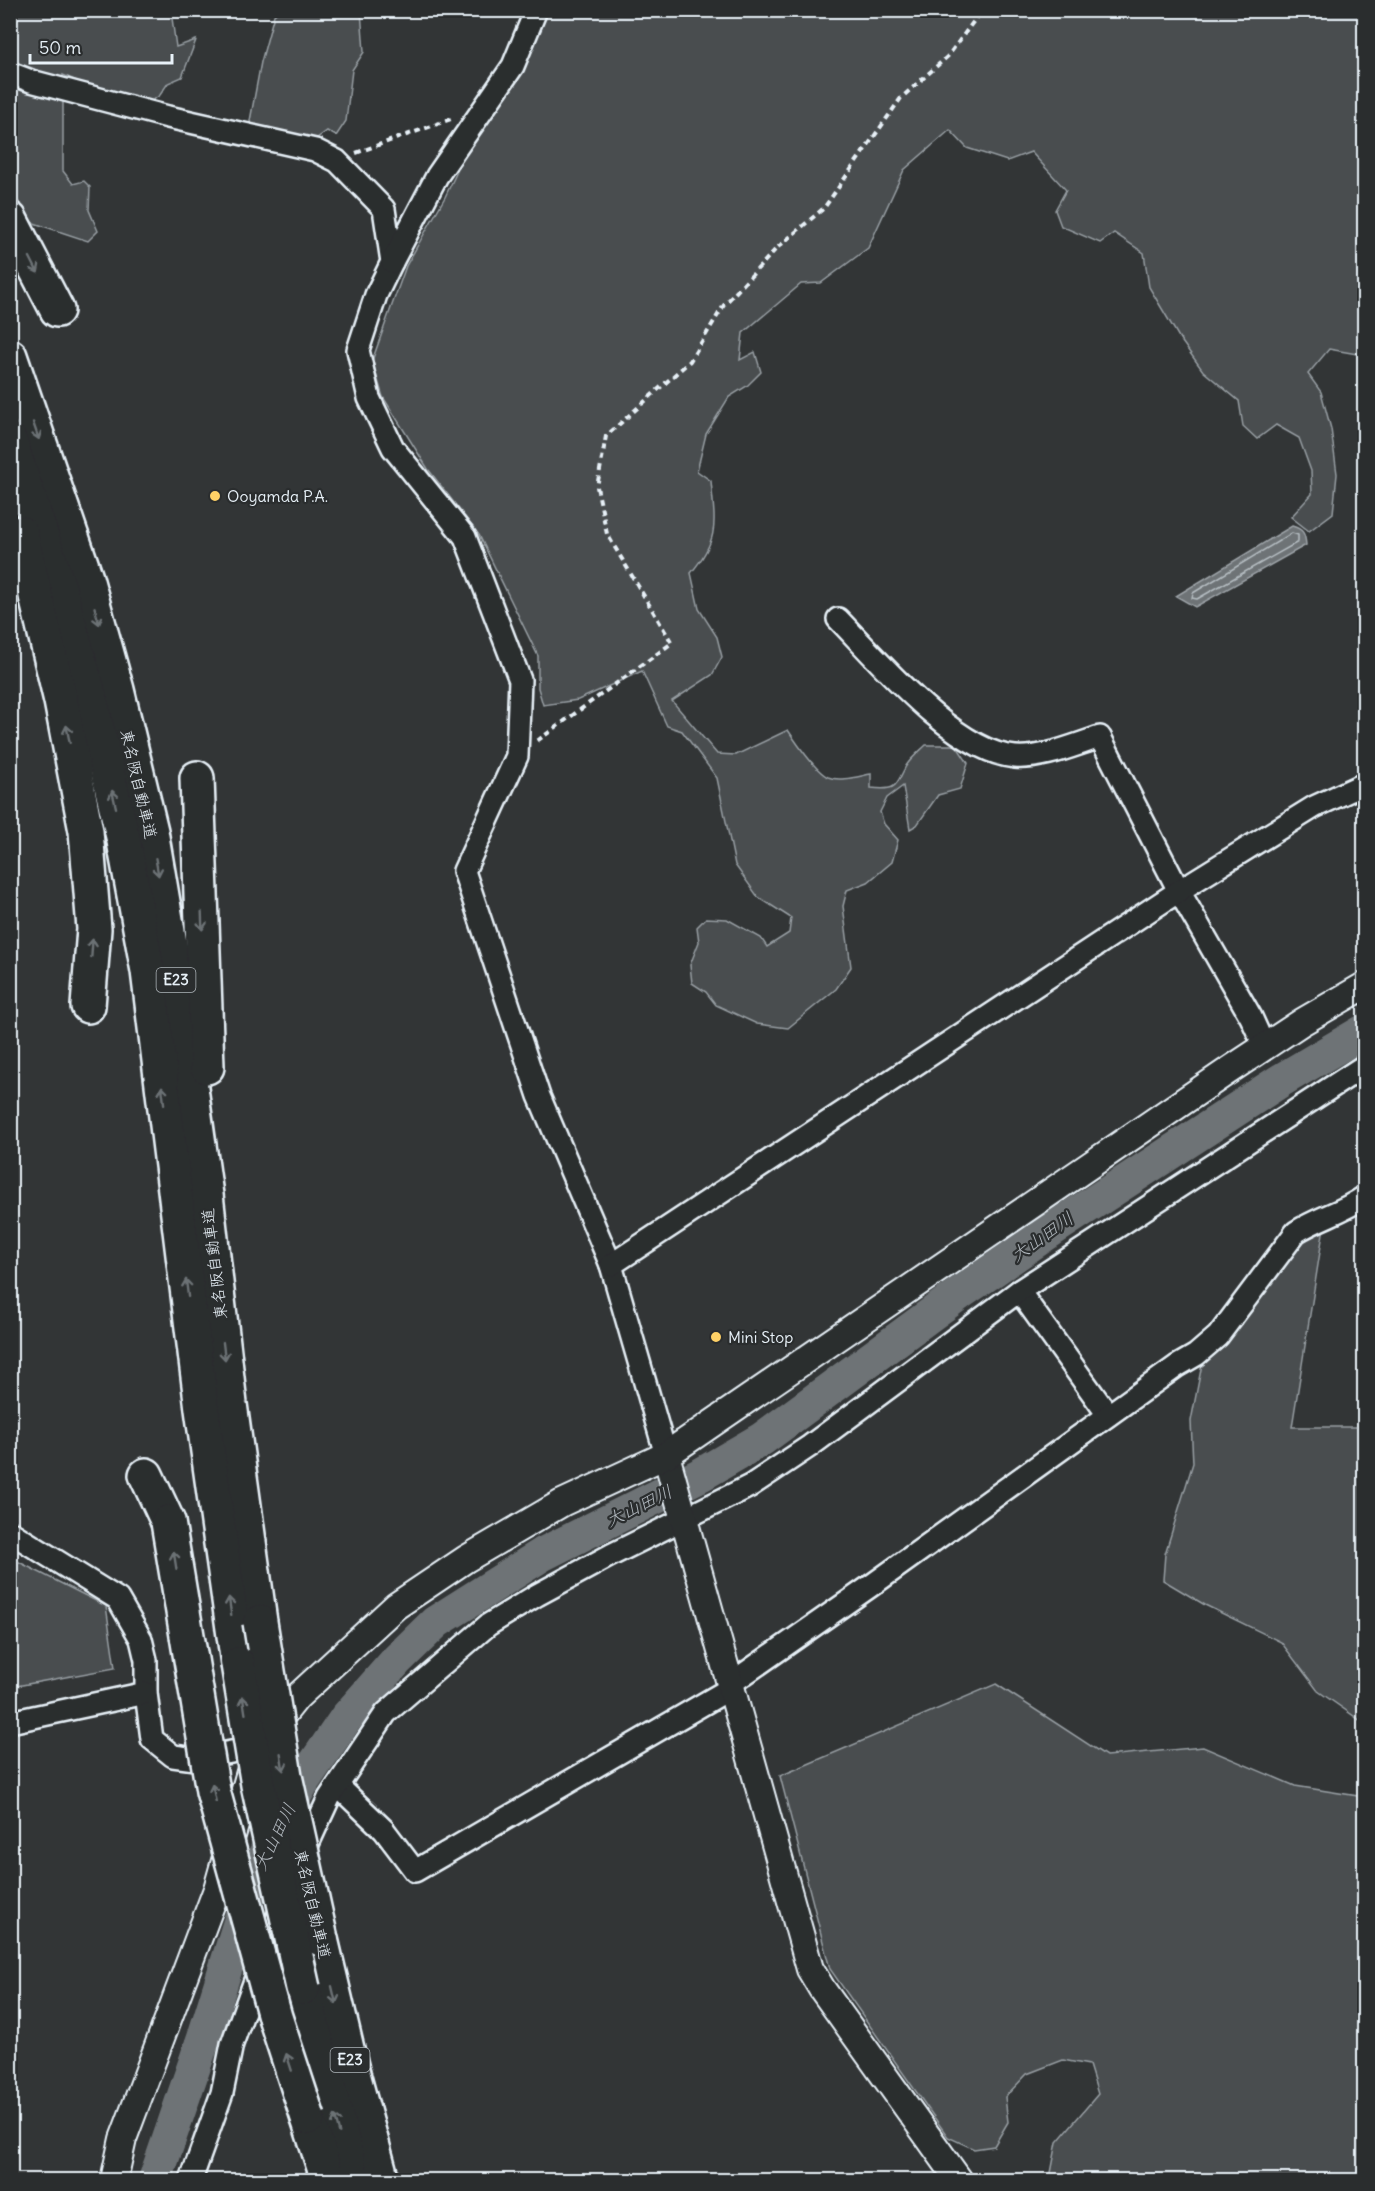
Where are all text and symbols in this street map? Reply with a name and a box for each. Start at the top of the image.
scale bar [30,27,172,65]
text: 50 m [39,36,81,59]
one-way arrow [28,255,40,273]
one-way arrow [31,421,42,440]
place label: Ooyamda P.A. [227,486,328,506]
marker: Ooyamda P.A. [208,489,222,503]
one-way arrow [92,606,103,625]
one-way arrow [62,725,73,744]
street label: 東名阪自動車道 [117,727,161,841]
one-way arrow [108,790,120,809]
one-way arrow [152,857,163,876]
one-way arrow [196,910,207,930]
one-way arrow [87,939,98,959]
road number: E23 [156,968,195,992]
one-way arrow [158,1085,169,1105]
street label: 東名阪自動車道 [197,1207,231,1321]
water label: 大山田川 [1006,1207,1078,1267]
one-way arrow [182,1279,193,1299]
place label: Mini Stop [728,1327,793,1347]
marker: Mini Stop [709,1330,723,1344]
one-way arrow [219,1341,230,1361]
water label: 大山田川 [601,1479,676,1532]
one-way arrow [169,1550,180,1570]
one-way arrow [224,1597,235,1617]
one-way arrow [239,1695,250,1715]
one-way arrow [277,1752,288,1772]
one-way arrow [208,1784,219,1804]
water label: 大山田川 [248,1799,301,1874]
street label: 東名阪自動車道 [291,1847,335,1961]
one-way arrow [329,1986,341,2005]
road number: E23 [330,2048,370,2072]
one-way arrow [283,2053,294,2072]
one-way arrow [331,2115,342,2134]

